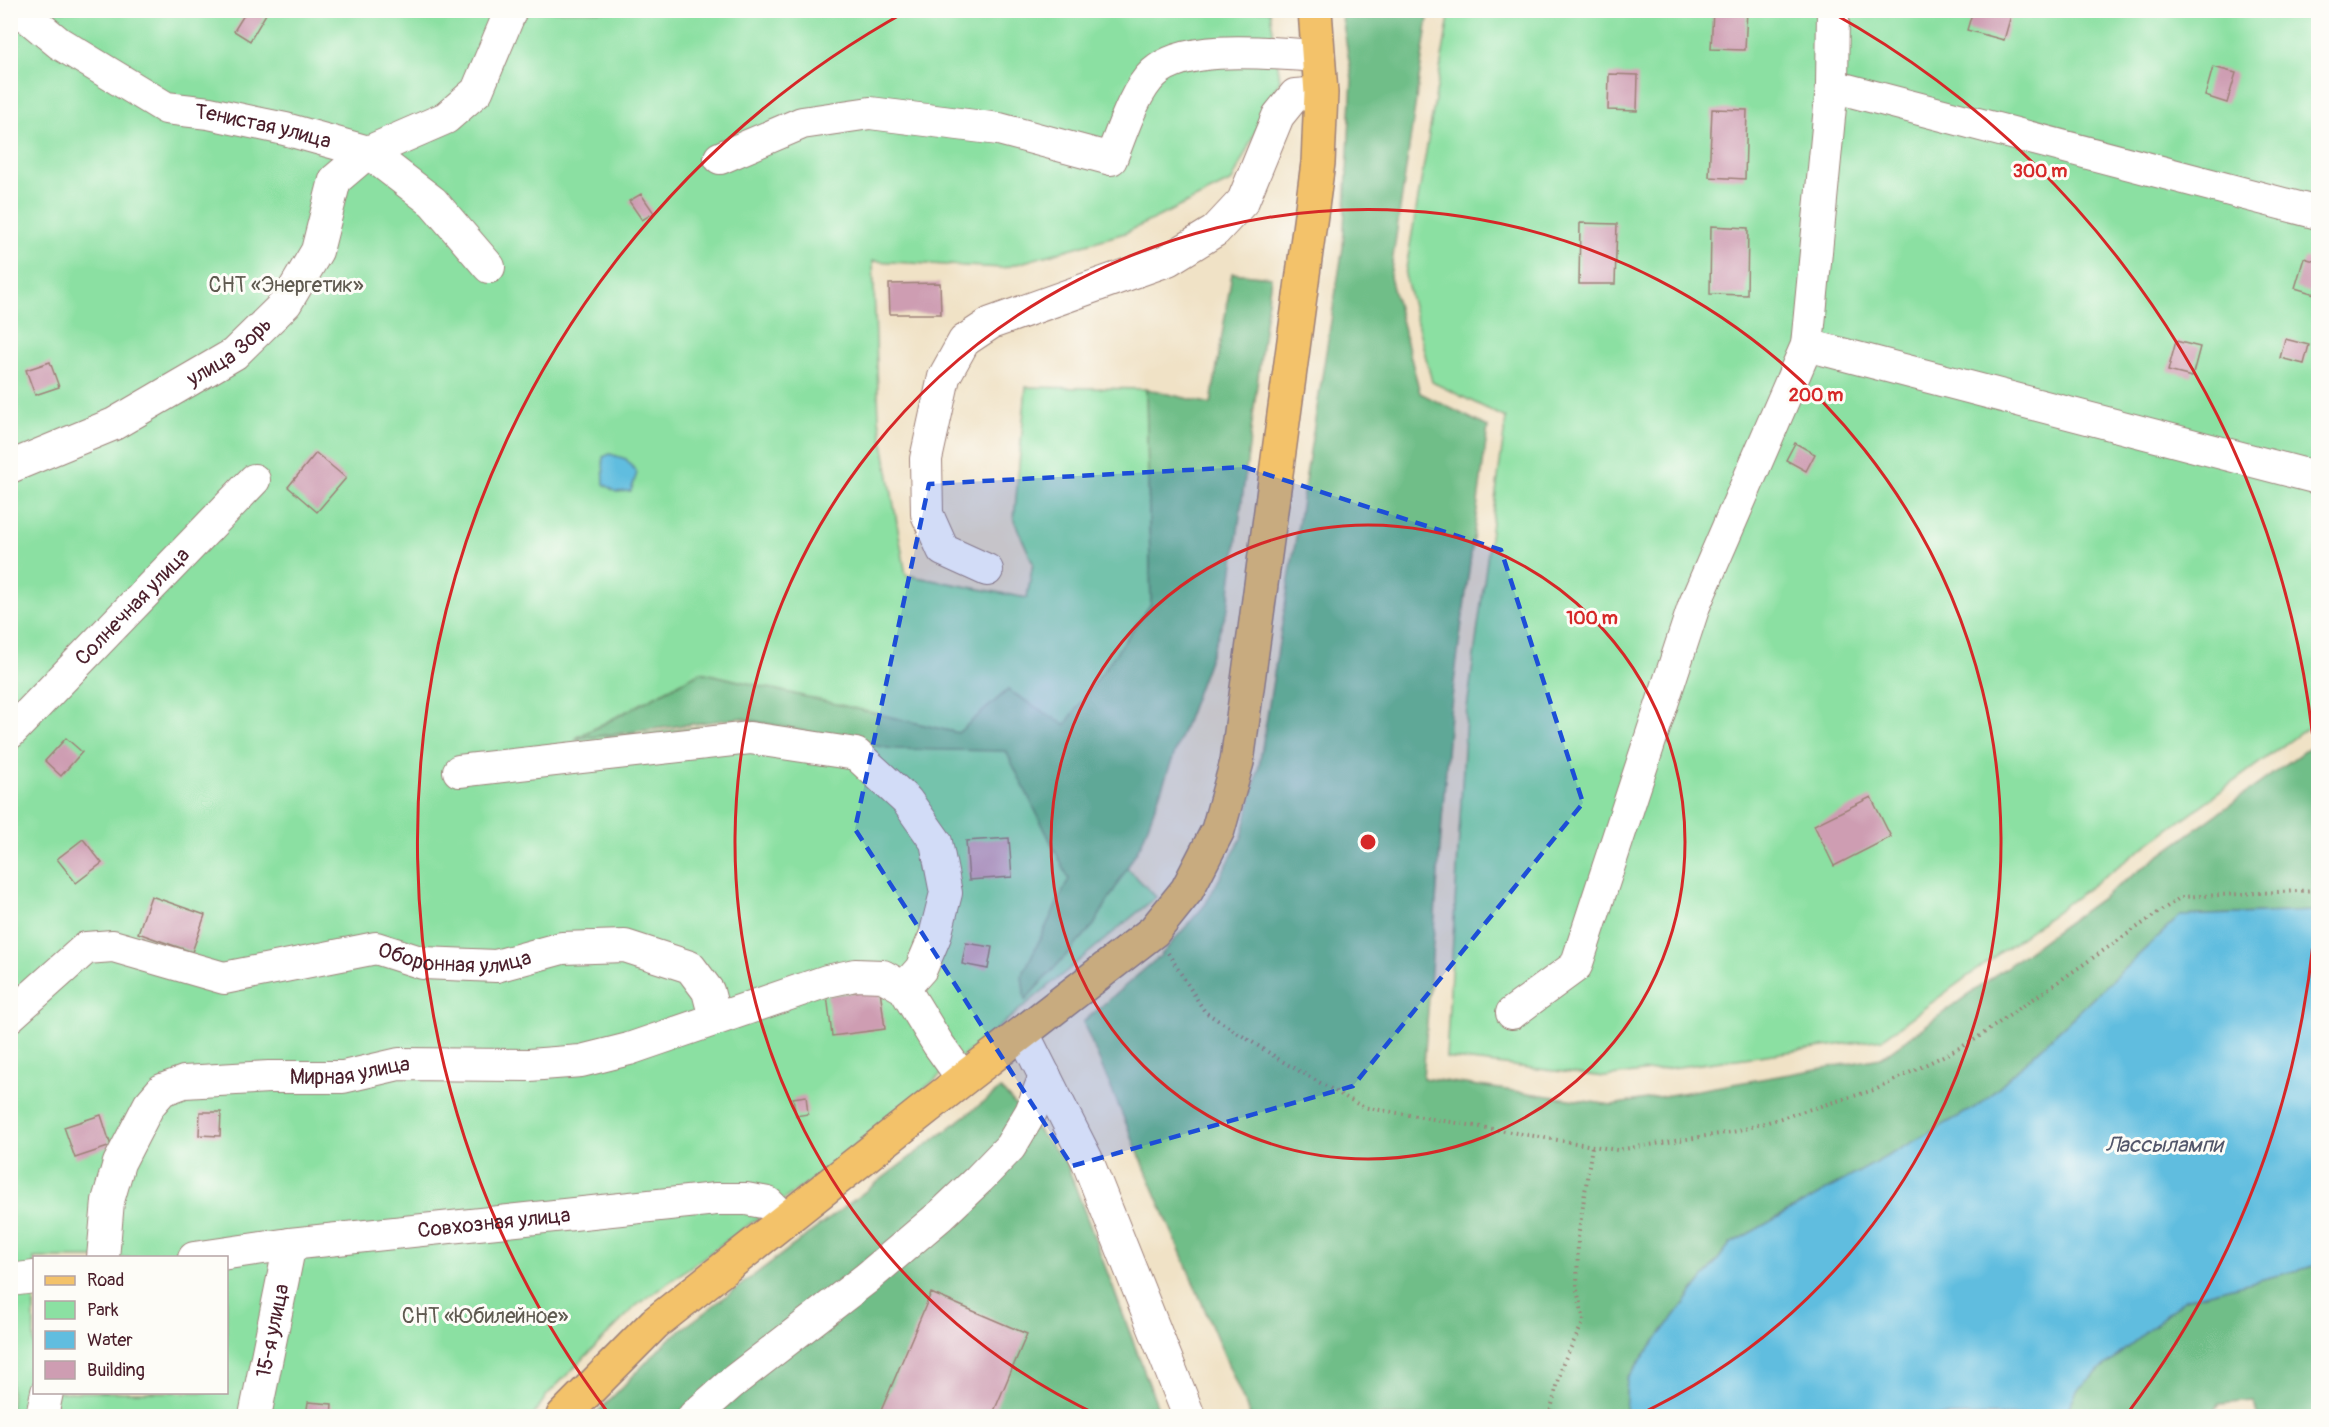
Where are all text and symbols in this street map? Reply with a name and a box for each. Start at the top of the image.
street label: Тенистая улица [194,98,334,155]
text: 300 m [2013,160,2067,183]
park label: СНТ «Энергетик» [208,272,364,299]
street label: улица Зорь [181,311,278,393]
text: 200 m [1789,384,1843,407]
street label: Солнечная улица [69,542,195,671]
text: 100 m [1566,607,1618,630]
centre of rings [1358,832,1378,852]
street label: Оборонная улица [375,936,534,980]
street label: Мирная улица [290,1051,410,1091]
water label: Лассылампи [2105,1131,2225,1159]
street label: Совхозная улица [416,1201,572,1244]
legend [33,1256,228,1394]
text: Road [87,1269,124,1292]
street label: 15-я улица [250,1281,295,1380]
text: Park [87,1299,119,1322]
park label: СНТ «Юбилейное» [402,1303,569,1330]
text: Water [87,1329,133,1352]
text: Building [87,1359,145,1382]

